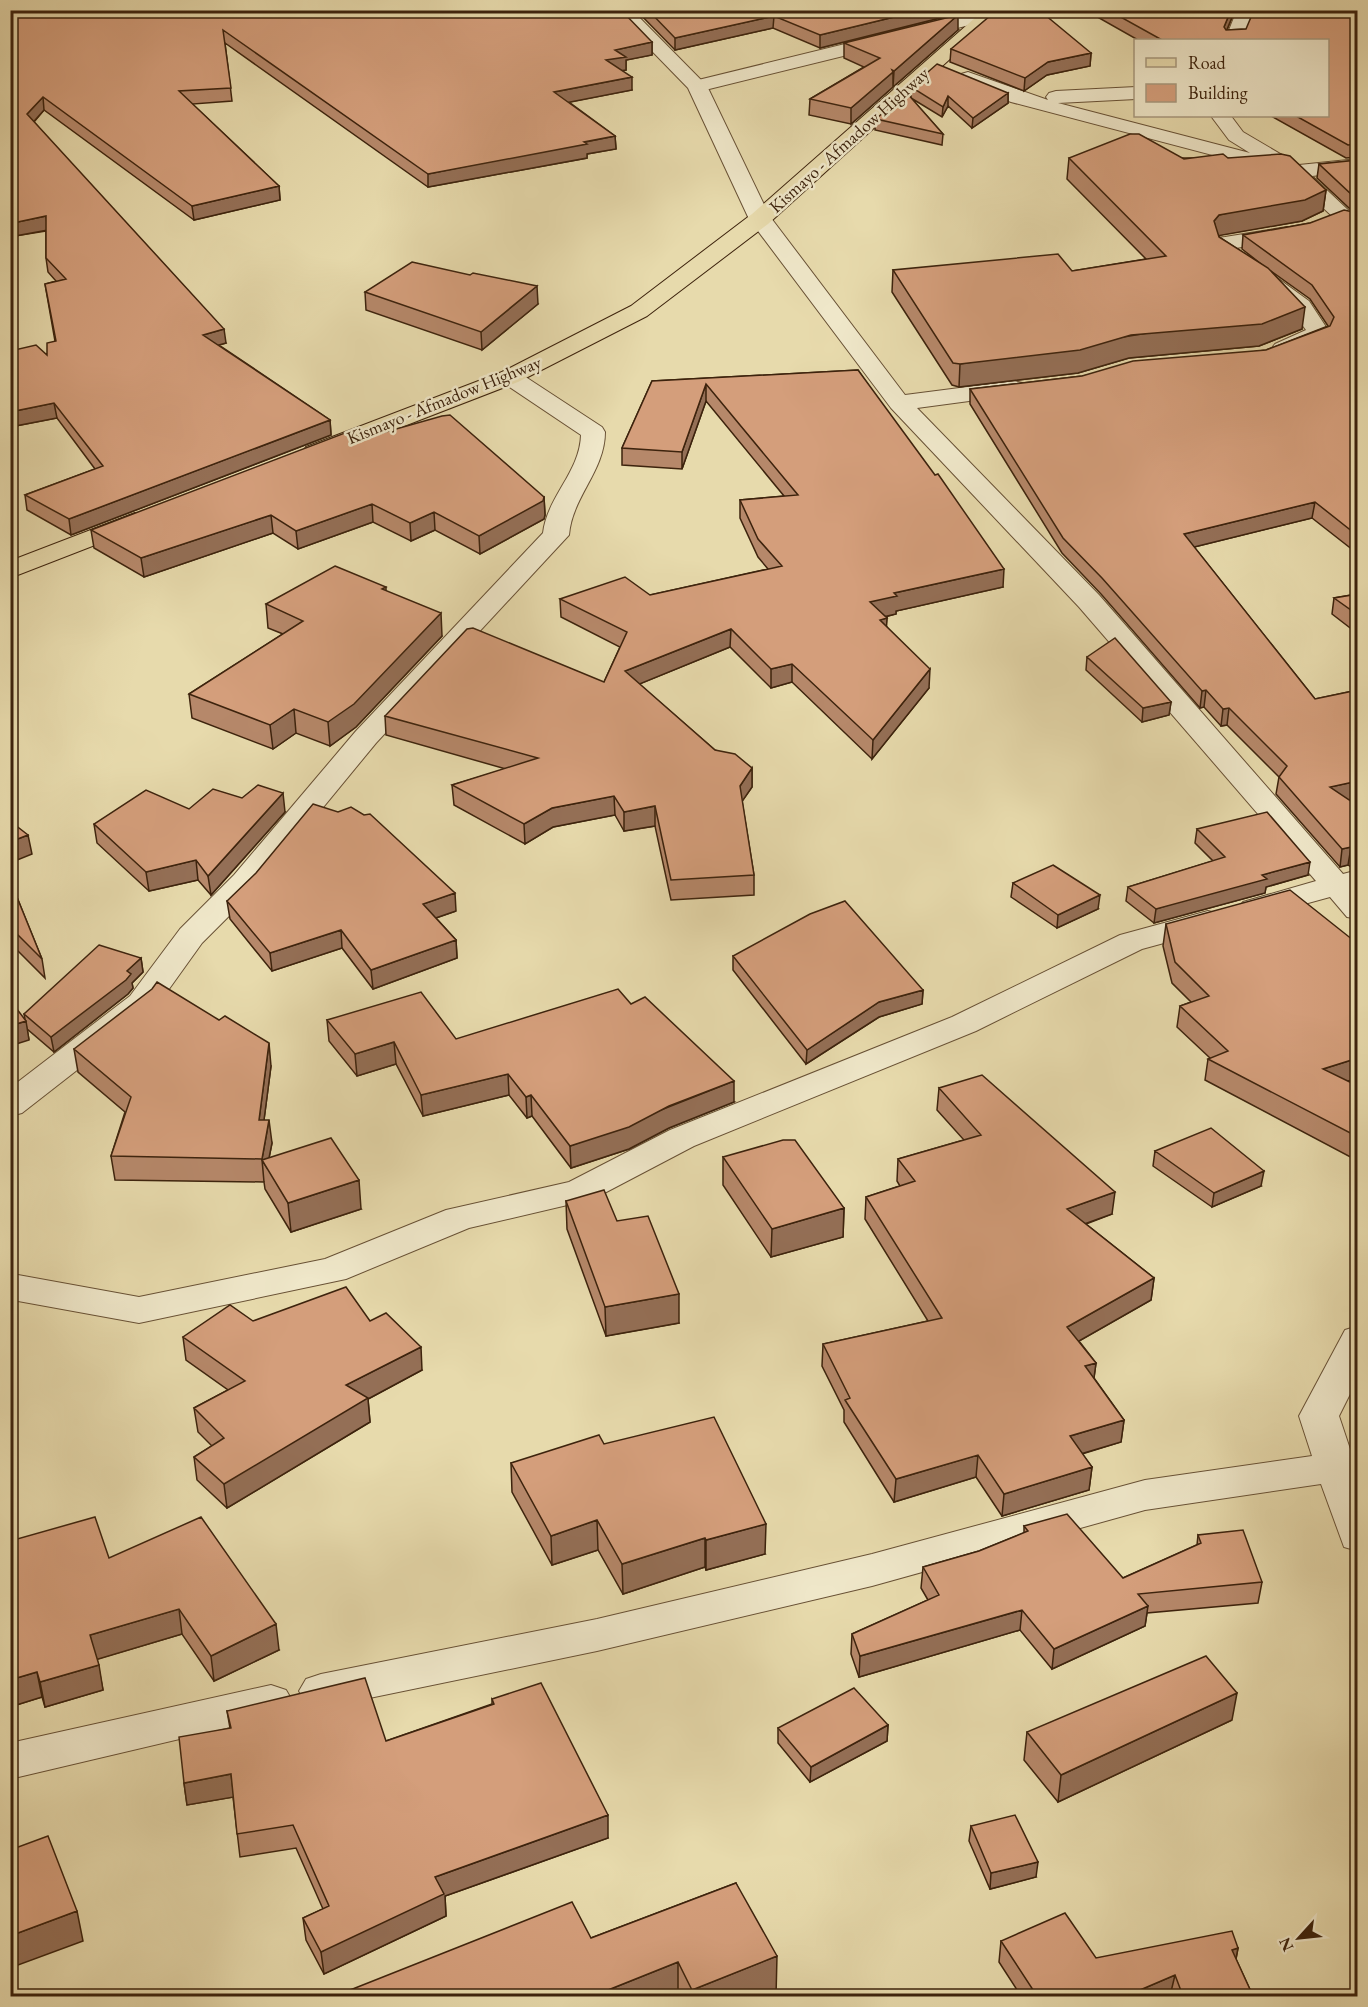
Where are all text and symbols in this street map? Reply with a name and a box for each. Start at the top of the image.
legend [1134,39,1329,117]
text: Road [1188,51,1227,74]
street label: Kismayo - Afmadow Highway [764,62,934,218]
text: Building [1188,81,1248,104]
street label: Kismayo - Afmadow Highway [343,350,544,449]
north arrow [1269,1908,1329,1968]
text: N [1274,1934,1298,1955]

